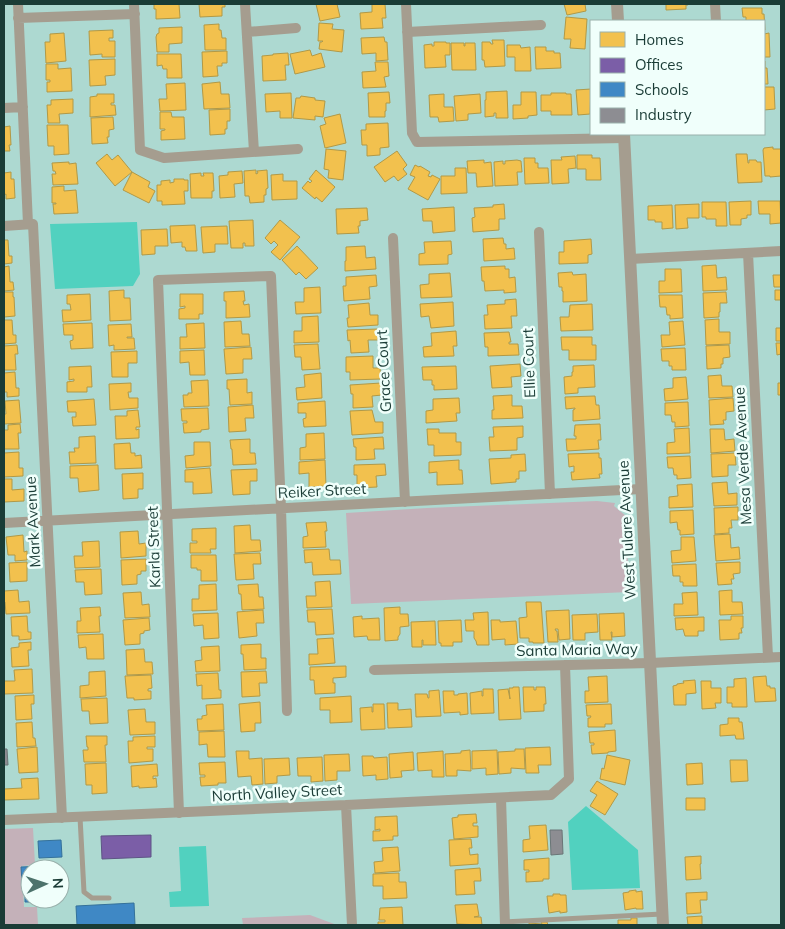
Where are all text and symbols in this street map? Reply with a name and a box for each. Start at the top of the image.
legend [590,20,765,135]
text: Homes [635,30,684,49]
text: Offices [635,55,683,74]
text: Schools [635,80,689,99]
text: Industry [635,105,692,124]
street label: Ellie Court [518,328,539,398]
street label: Grace Court [372,329,395,413]
street label: Mesa Verde Avenue [729,387,756,525]
street label: West Tulare Avenue [613,460,640,600]
street label: Mark Avenue [21,476,44,568]
street label: Reiker Street [277,479,367,502]
street label: Karla Street [143,506,164,588]
street label: Santa Maria Way [516,639,638,660]
street label: North Valley Street [211,780,343,805]
north arrow [20,859,70,909]
text: N [49,878,67,889]

